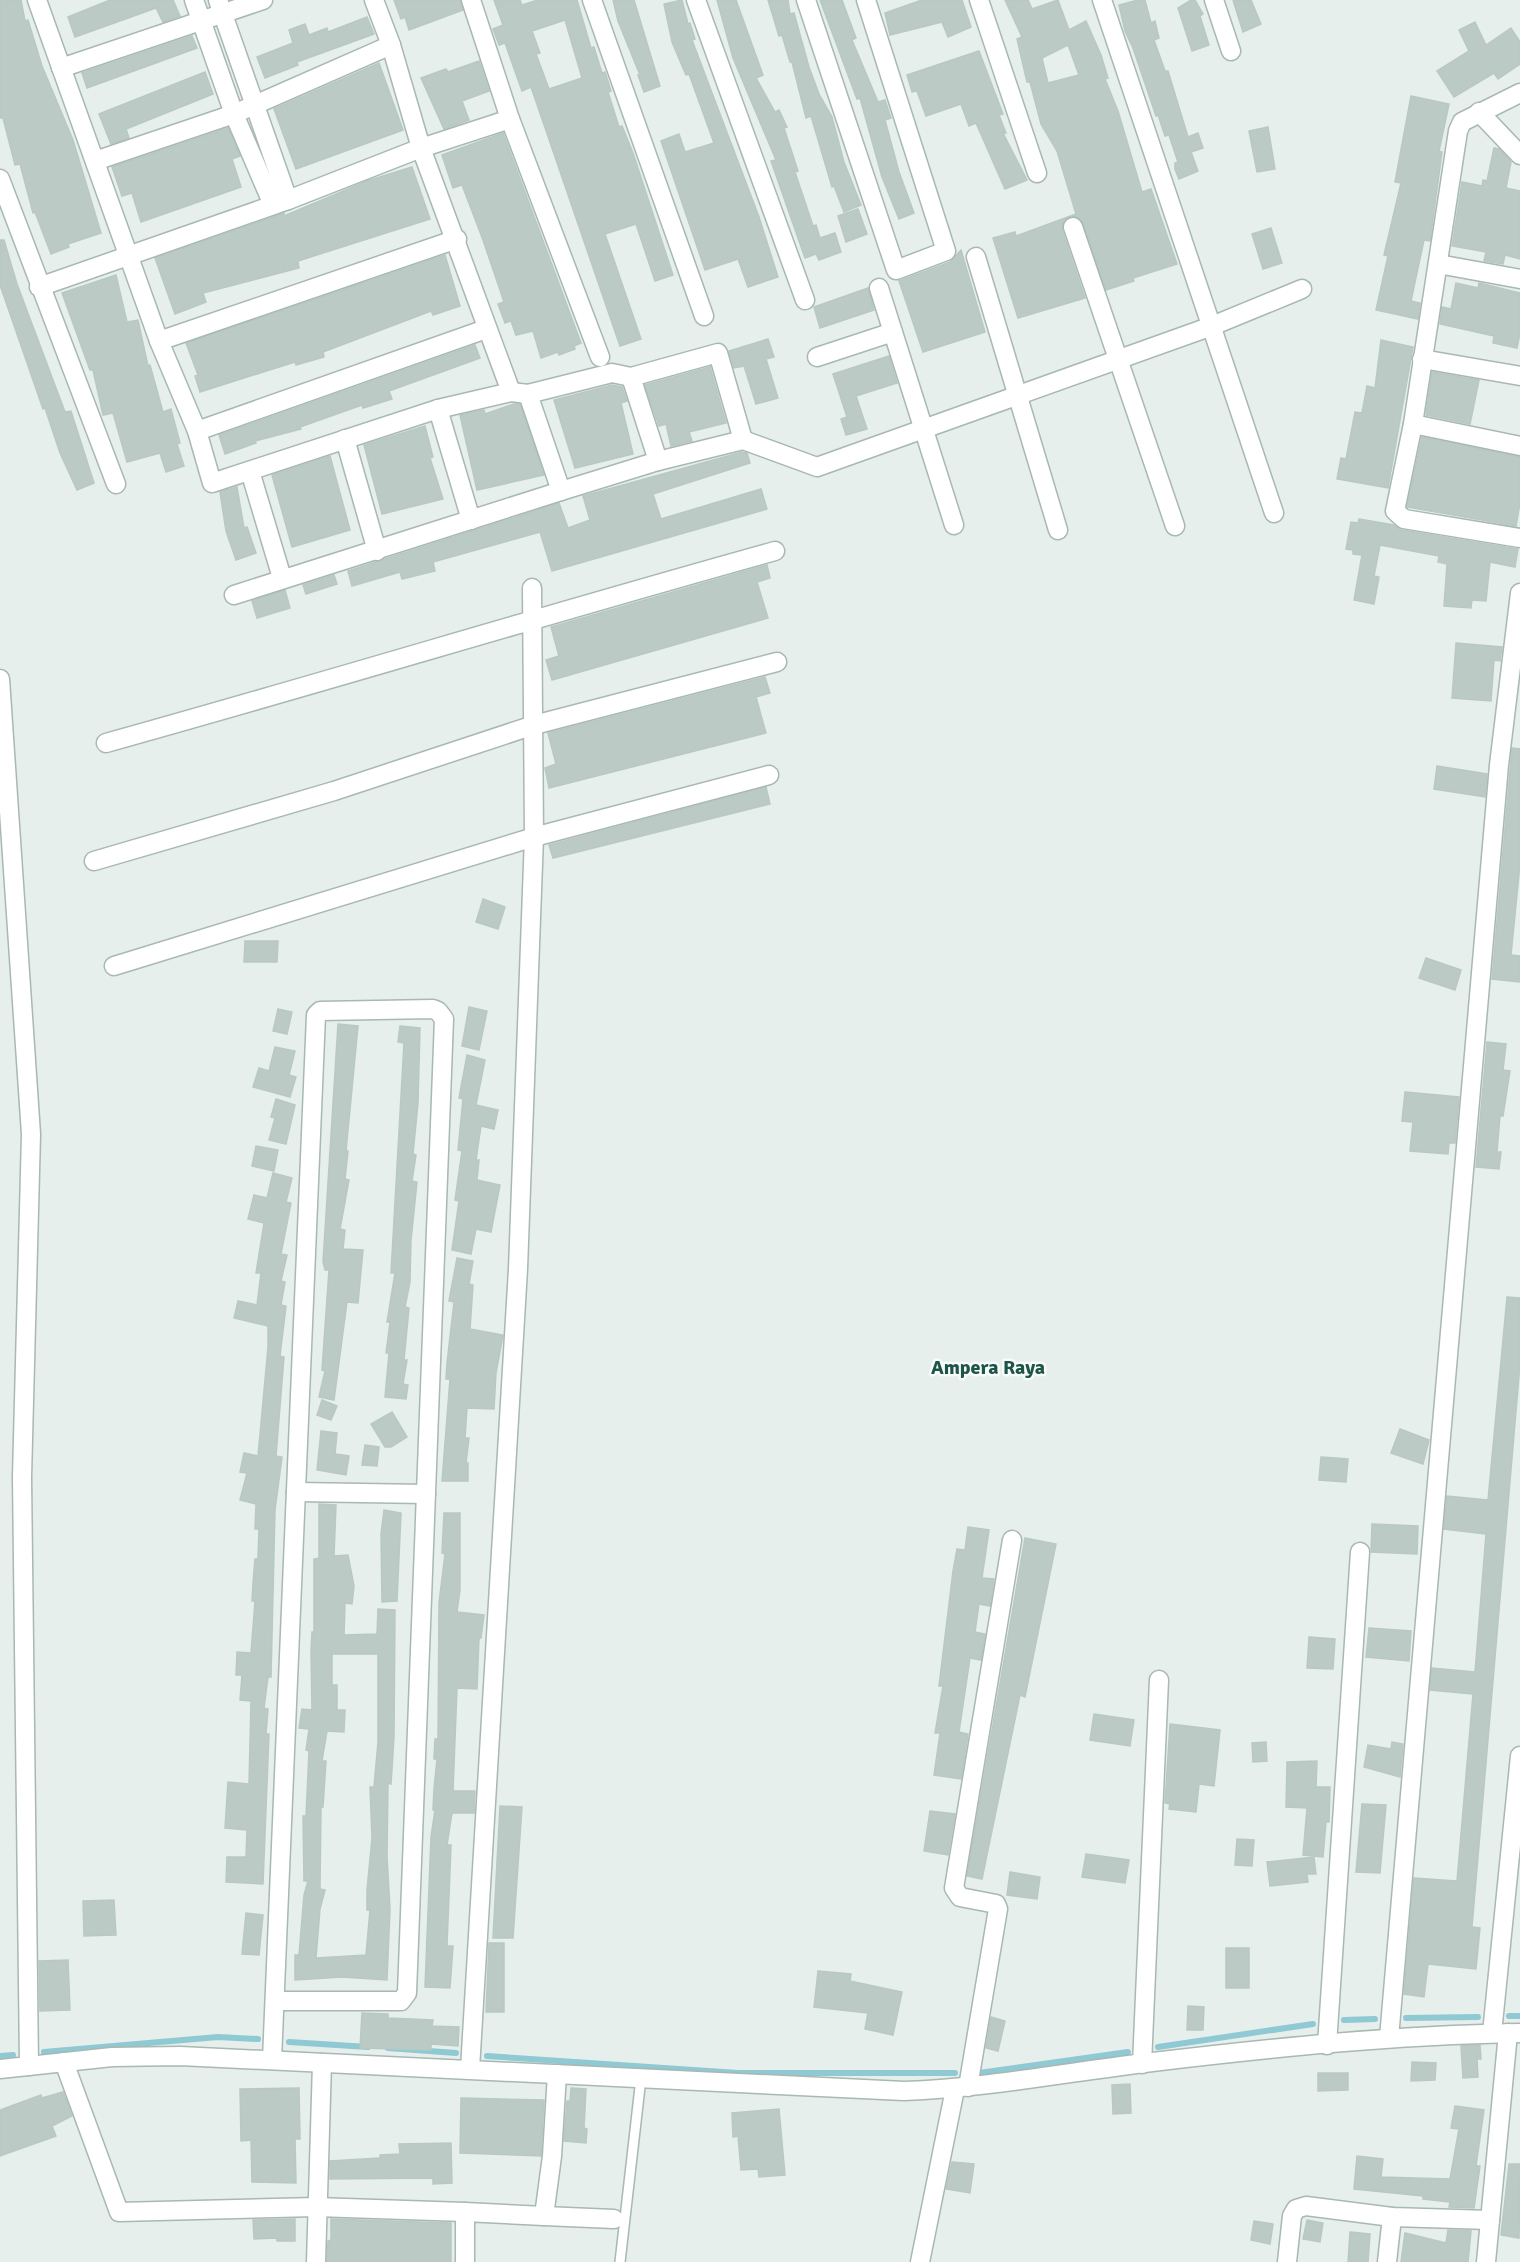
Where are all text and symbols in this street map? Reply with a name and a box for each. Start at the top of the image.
district label: Ampera Raya [931,1355,1045,1380]

